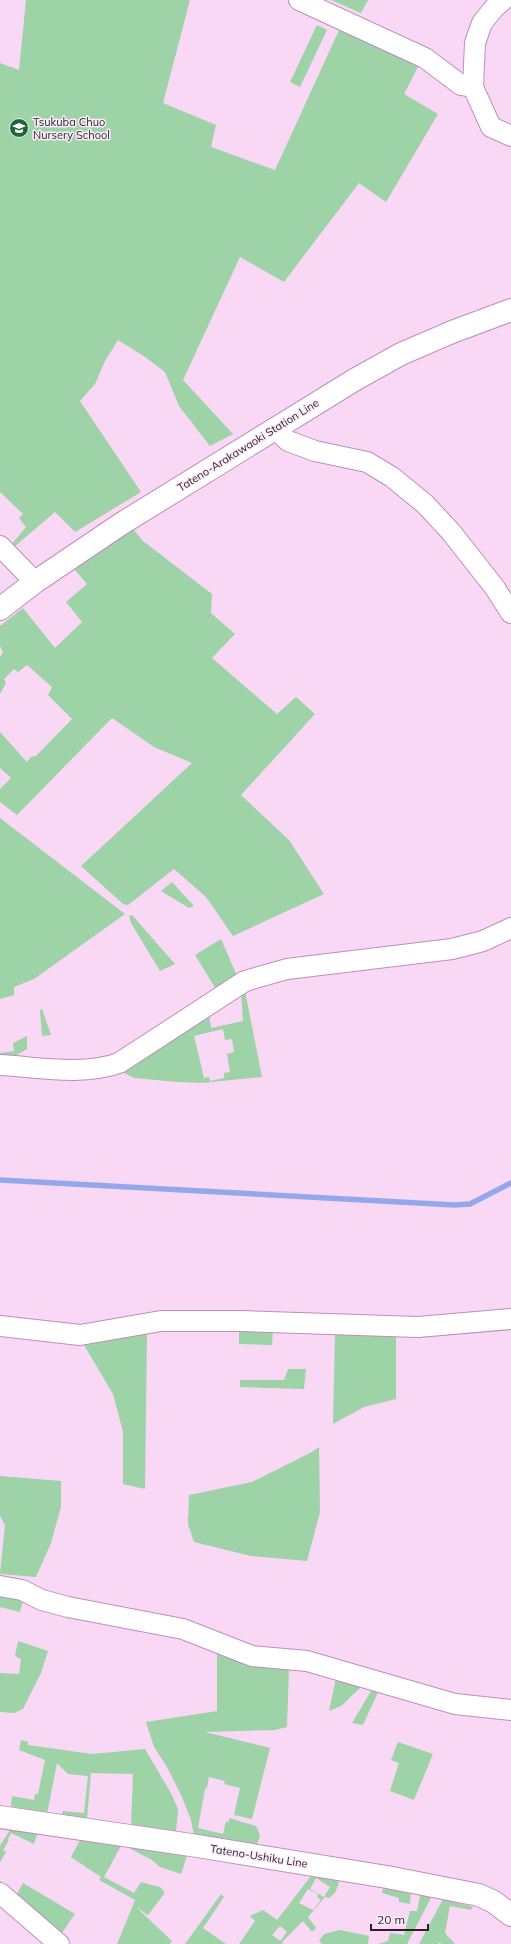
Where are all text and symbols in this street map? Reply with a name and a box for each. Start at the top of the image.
place label: Tsukuba Chuo Nursery School [33,115,110,142]
school or university icon: Tsukuba Chuo Nursery School [8,117,30,139]
street label: Tateno-Arakawaoki Station Line [175,396,321,494]
street label: Tateno-Ushiku Line [209,1841,309,1871]
scale bar [371,1906,428,1932]
text: 20 m [377,1912,405,1927]

